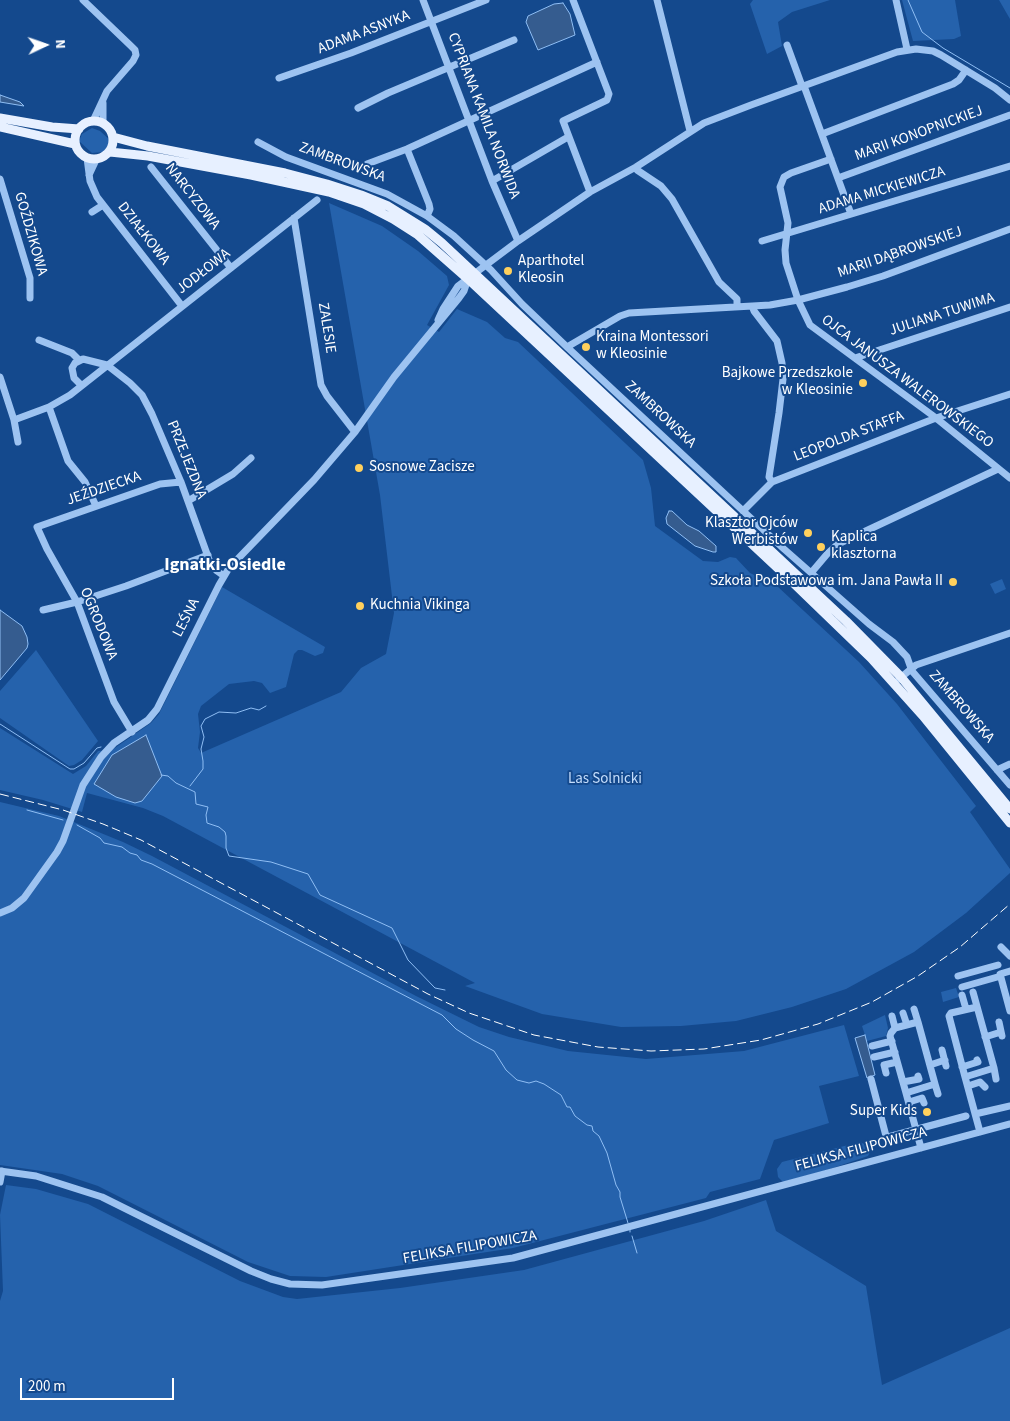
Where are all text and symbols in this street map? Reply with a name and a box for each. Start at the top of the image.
street label: ADAMA ASNYKA [315,7,413,59]
north arrow [20,20,70,70]
street label: CYPRIANA KAMILA NORWIDA [443,30,523,202]
text: N [50,39,70,49]
street label: MARII KONOPNICKIEJ [853,102,985,166]
street label: ZAMBROWSKA [296,139,388,187]
street label: NARCYZOWA [161,160,223,234]
street label: ADAMA MICKIEWICZA [816,163,948,219]
street label: GOŹDZIKOWA [9,190,51,278]
street label: DZIAŁKOWA [113,199,173,269]
street label: MARII DĄBROWSKIEJ [835,223,965,283]
street label: JODŁOWA [174,245,234,299]
place label: Aparthotel Kleosin [518,253,584,288]
marker: Aparthotel Kleosin [502,265,514,277]
street label: JULIANA TUWIMA [887,290,997,340]
street label: ZALESIE [313,301,339,355]
street label: OJCA JANUSZA WALEROWSKIEGO [817,311,997,453]
place label: Kraina Montessori w Kleosinie [596,329,709,364]
marker: Kraina Montessori w Kleosinie [580,341,592,353]
place label: Bajkowe Przedszkole w Kleosinie [722,365,853,400]
marker: Bajkowe Przedszkole w Kleosinie [857,377,869,389]
street label: ZAMBROWSKA [621,378,699,452]
street label: LEOPOLDA STAFFA [791,408,907,466]
street label: PRZEJEZDNA [162,418,210,502]
place label: Sosnowe Zacisze [369,459,475,477]
marker: Sosnowe Zacisze [353,462,365,474]
street label: JEŹDZIECKA [65,468,143,510]
place label: Klasztor Ojców Werbistów [705,515,798,550]
marker: Klasztor Ojców Werbistów [802,527,814,539]
place label: Kaplica klasztorna [831,529,896,564]
marker: Kaplica klasztorna [815,541,827,553]
district label: Ignatki-Osiedle [164,555,286,577]
place label: Szkoła Podstawowa im. Jana Pawła II [710,573,943,591]
marker: Szkoła Podstawowa im. Jana Pawła II [947,576,959,588]
street label: OGRODOWA [75,585,121,663]
street label: LEŚNA [170,596,204,640]
place label: Kuchnia Vikinga [370,597,470,615]
marker: Kuchnia Vikinga [354,600,366,612]
street label: ZAMBROWSKA [924,667,998,747]
park label: Las Solnicki [568,771,642,789]
place label: Super Kids [850,1103,917,1121]
marker: Super Kids [921,1106,933,1118]
street label: FELIKSA FILIPOWICZA [793,1124,929,1176]
street label: FELIKSA FILIPOWICZA [402,1227,538,1269]
scale bar [22,1368,176,1400]
text: 200 m [28,1376,66,1397]

